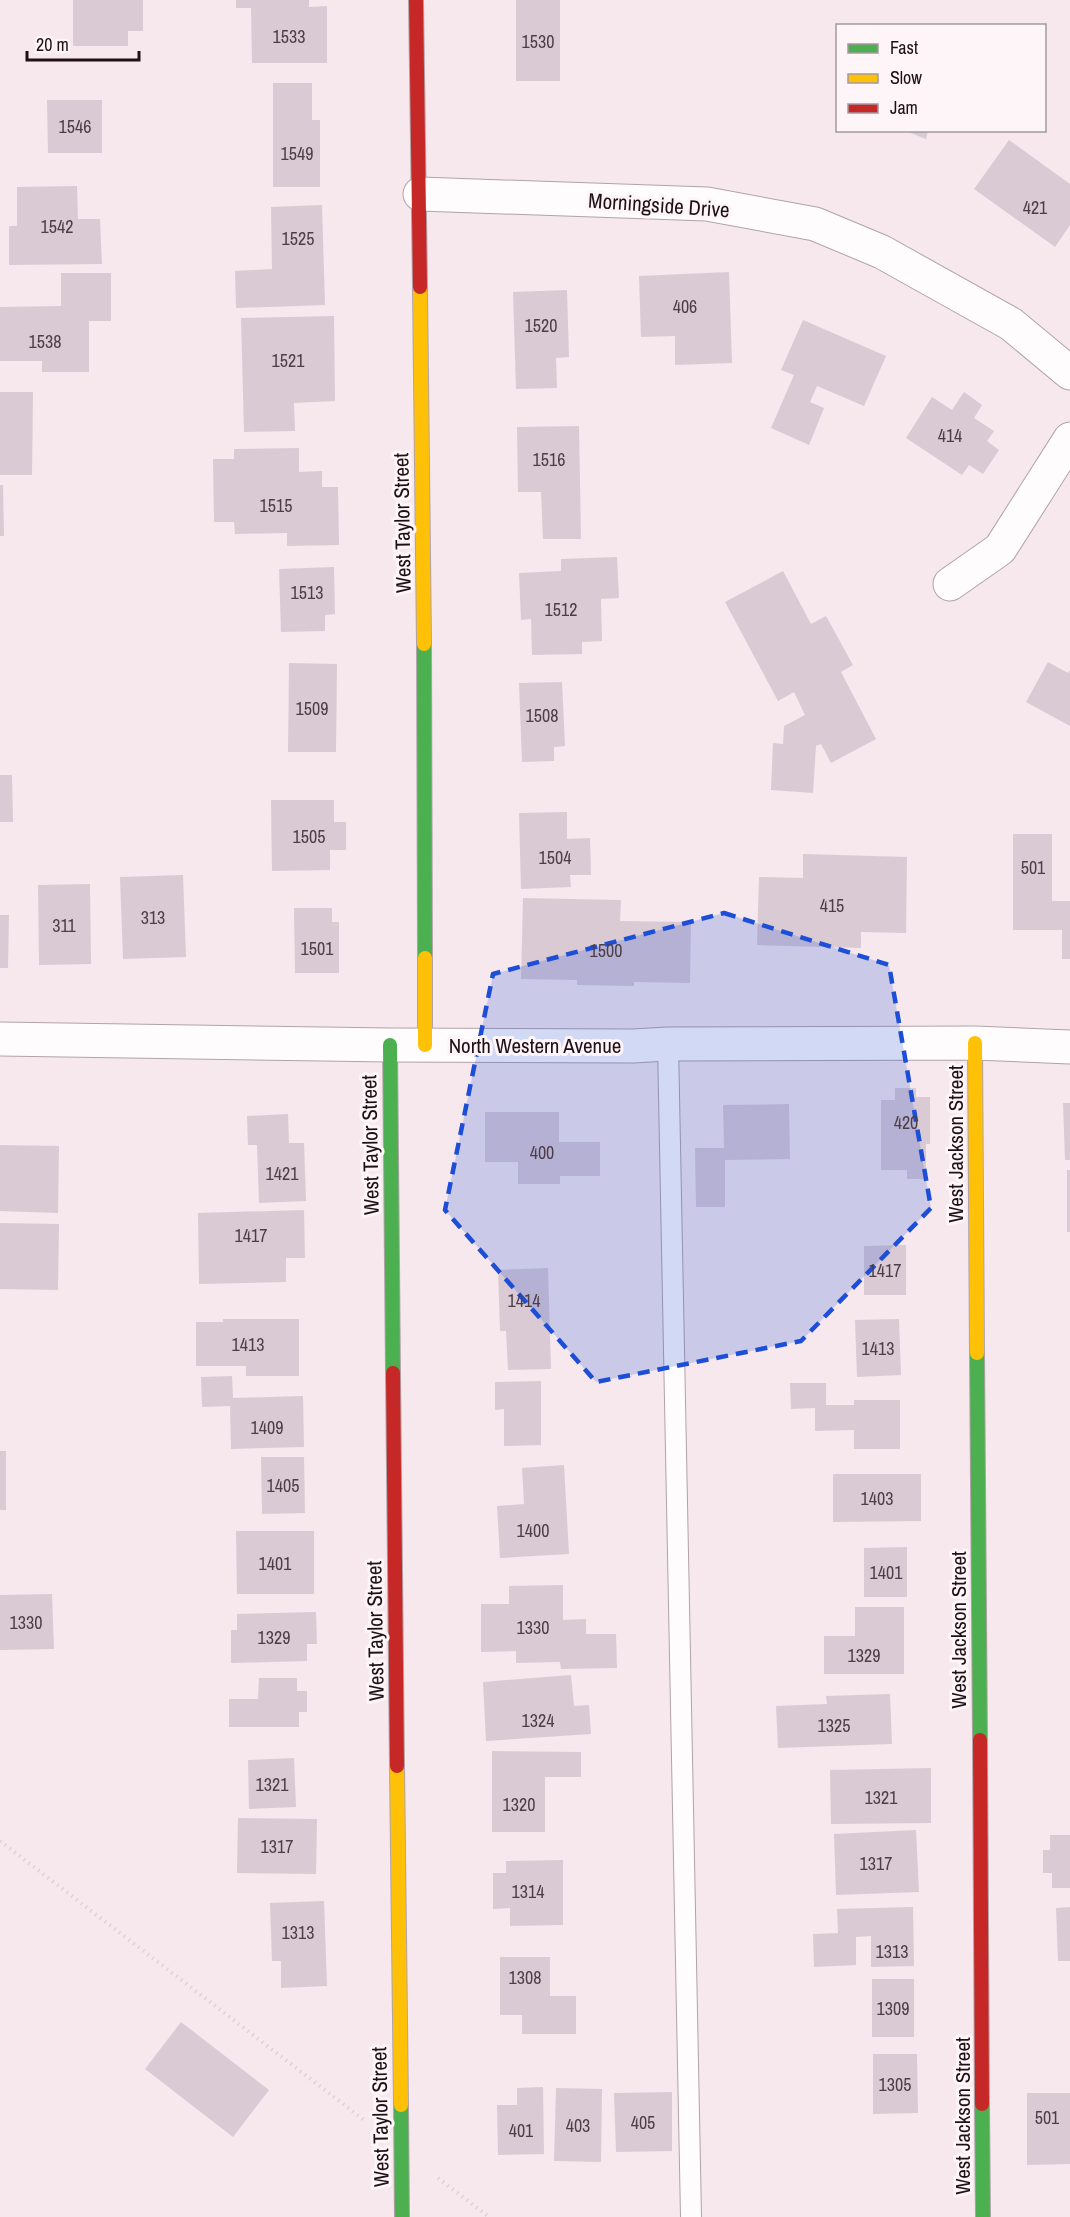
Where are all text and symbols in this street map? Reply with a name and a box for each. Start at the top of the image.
scale bar [27,24,140,62]
house number: 1533 [273,24,305,49]
legend [836,24,1046,132]
house number: 1530 [522,29,554,54]
text: 20 m [36,32,69,57]
text: Fast [890,35,918,60]
text: Slow [890,65,922,90]
text: Jam [890,95,918,120]
house number: 1546 [59,114,91,139]
house number: 1549 [281,141,313,166]
street label: Morningside Drive [587,186,731,224]
house number: 421 [1023,195,1048,220]
house number: 1542 [41,214,73,239]
house number: 1525 [282,226,314,251]
house number: 406 [673,294,697,319]
house number: 1520 [525,313,557,338]
house number: 1538 [29,329,61,354]
house number: 1521 [272,348,305,373]
house number: 414 [938,423,962,448]
house number: 1516 [533,447,565,472]
street label: West Taylor Street [386,452,418,593]
house number: 1515 [260,493,292,518]
house number: 1513 [291,580,323,605]
house number: 1512 [545,597,577,622]
house number: 1509 [296,696,328,721]
house number: 1508 [526,703,558,728]
house number: 1505 [293,824,325,849]
house number: 1504 [539,845,571,870]
house number: 501 [1021,855,1046,880]
house number: 415 [820,893,844,918]
house number: 313 [141,905,165,930]
house number: 311 [52,913,77,938]
house number: 1501 [301,936,334,961]
house number: 1500 [590,938,622,963]
street label: North Western Avenue [449,1031,621,1060]
street label: West Jackson Street [941,1065,970,1223]
street label: West Taylor Street [354,1074,386,1215]
house number: 420 [894,1110,918,1135]
house number: 400 [530,1140,554,1165]
house number: 1421 [266,1161,299,1186]
house number: 1417 [235,1223,267,1248]
house number: 1417 [869,1258,901,1283]
house number: 1414 [508,1288,540,1313]
house number: 1413 [232,1332,264,1357]
house number: 1413 [862,1336,894,1361]
house number: 1409 [251,1415,283,1440]
house number: 1405 [267,1473,299,1498]
house number: 1403 [861,1486,893,1511]
house number: 1400 [517,1518,549,1543]
house number: 1401 [259,1551,292,1576]
street label: West Jackson Street [944,1551,973,1709]
street label: West Taylor Street [359,1560,391,1701]
house number: 1401 [870,1560,903,1585]
house number: 1330 [10,1610,42,1635]
house number: 1330 [517,1615,549,1640]
house number: 1329 [258,1625,290,1650]
house number: 1329 [848,1643,880,1668]
house number: 1324 [522,1708,554,1733]
house number: 1325 [818,1713,850,1738]
house number: 1321 [256,1772,289,1797]
house number: 1321 [865,1785,898,1810]
house number: 1320 [503,1792,535,1817]
house number: 1317 [261,1834,293,1859]
house number: 1317 [860,1851,892,1876]
house number: 1314 [512,1879,544,1904]
house number: 1313 [282,1920,314,1945]
house number: 1313 [876,1939,908,1964]
house number: 1308 [509,1965,541,1990]
house number: 1309 [877,1996,909,2021]
street label: West Jackson Street [948,2037,977,2195]
street label: West Taylor Street [364,2046,396,2187]
house number: 1305 [879,2072,911,2097]
house number: 501 [1035,2105,1060,2130]
house number: 405 [631,2110,655,2135]
house number: 403 [566,2113,590,2138]
house number: 401 [509,2118,534,2143]

